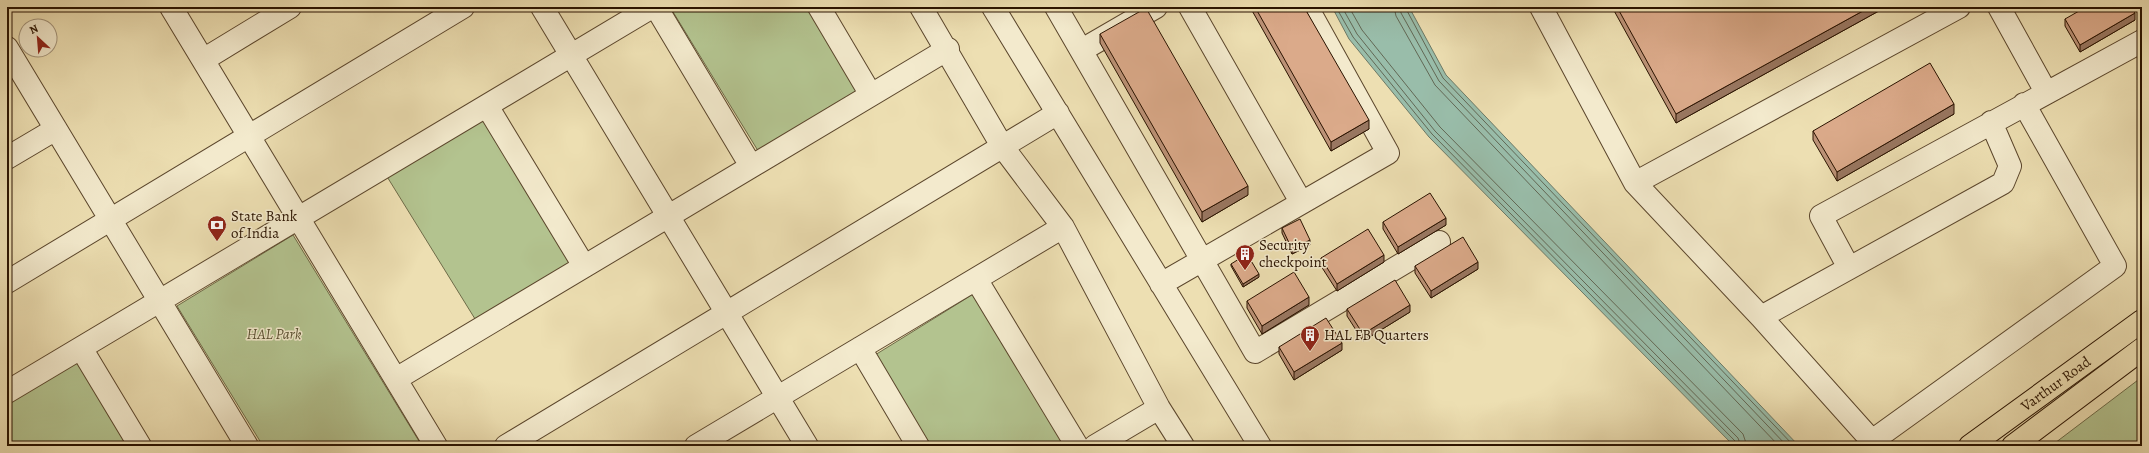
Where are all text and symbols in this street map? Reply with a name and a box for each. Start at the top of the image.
north arrow [18,18,58,58]
text: N [27,21,41,38]
place label: State Bank of India [231,206,298,243]
bank icon: State Bank of India [206,214,228,242]
place label: Security checkpoint [1259,235,1327,272]
building icon: Security checkpoint [1234,243,1256,271]
park label: HAL Park [247,324,302,344]
building icon: HAL FB Quarters [1299,324,1321,352]
place label: HAL FB Quarters [1324,325,1429,345]
street label: Varthur Road [2016,351,2095,416]

